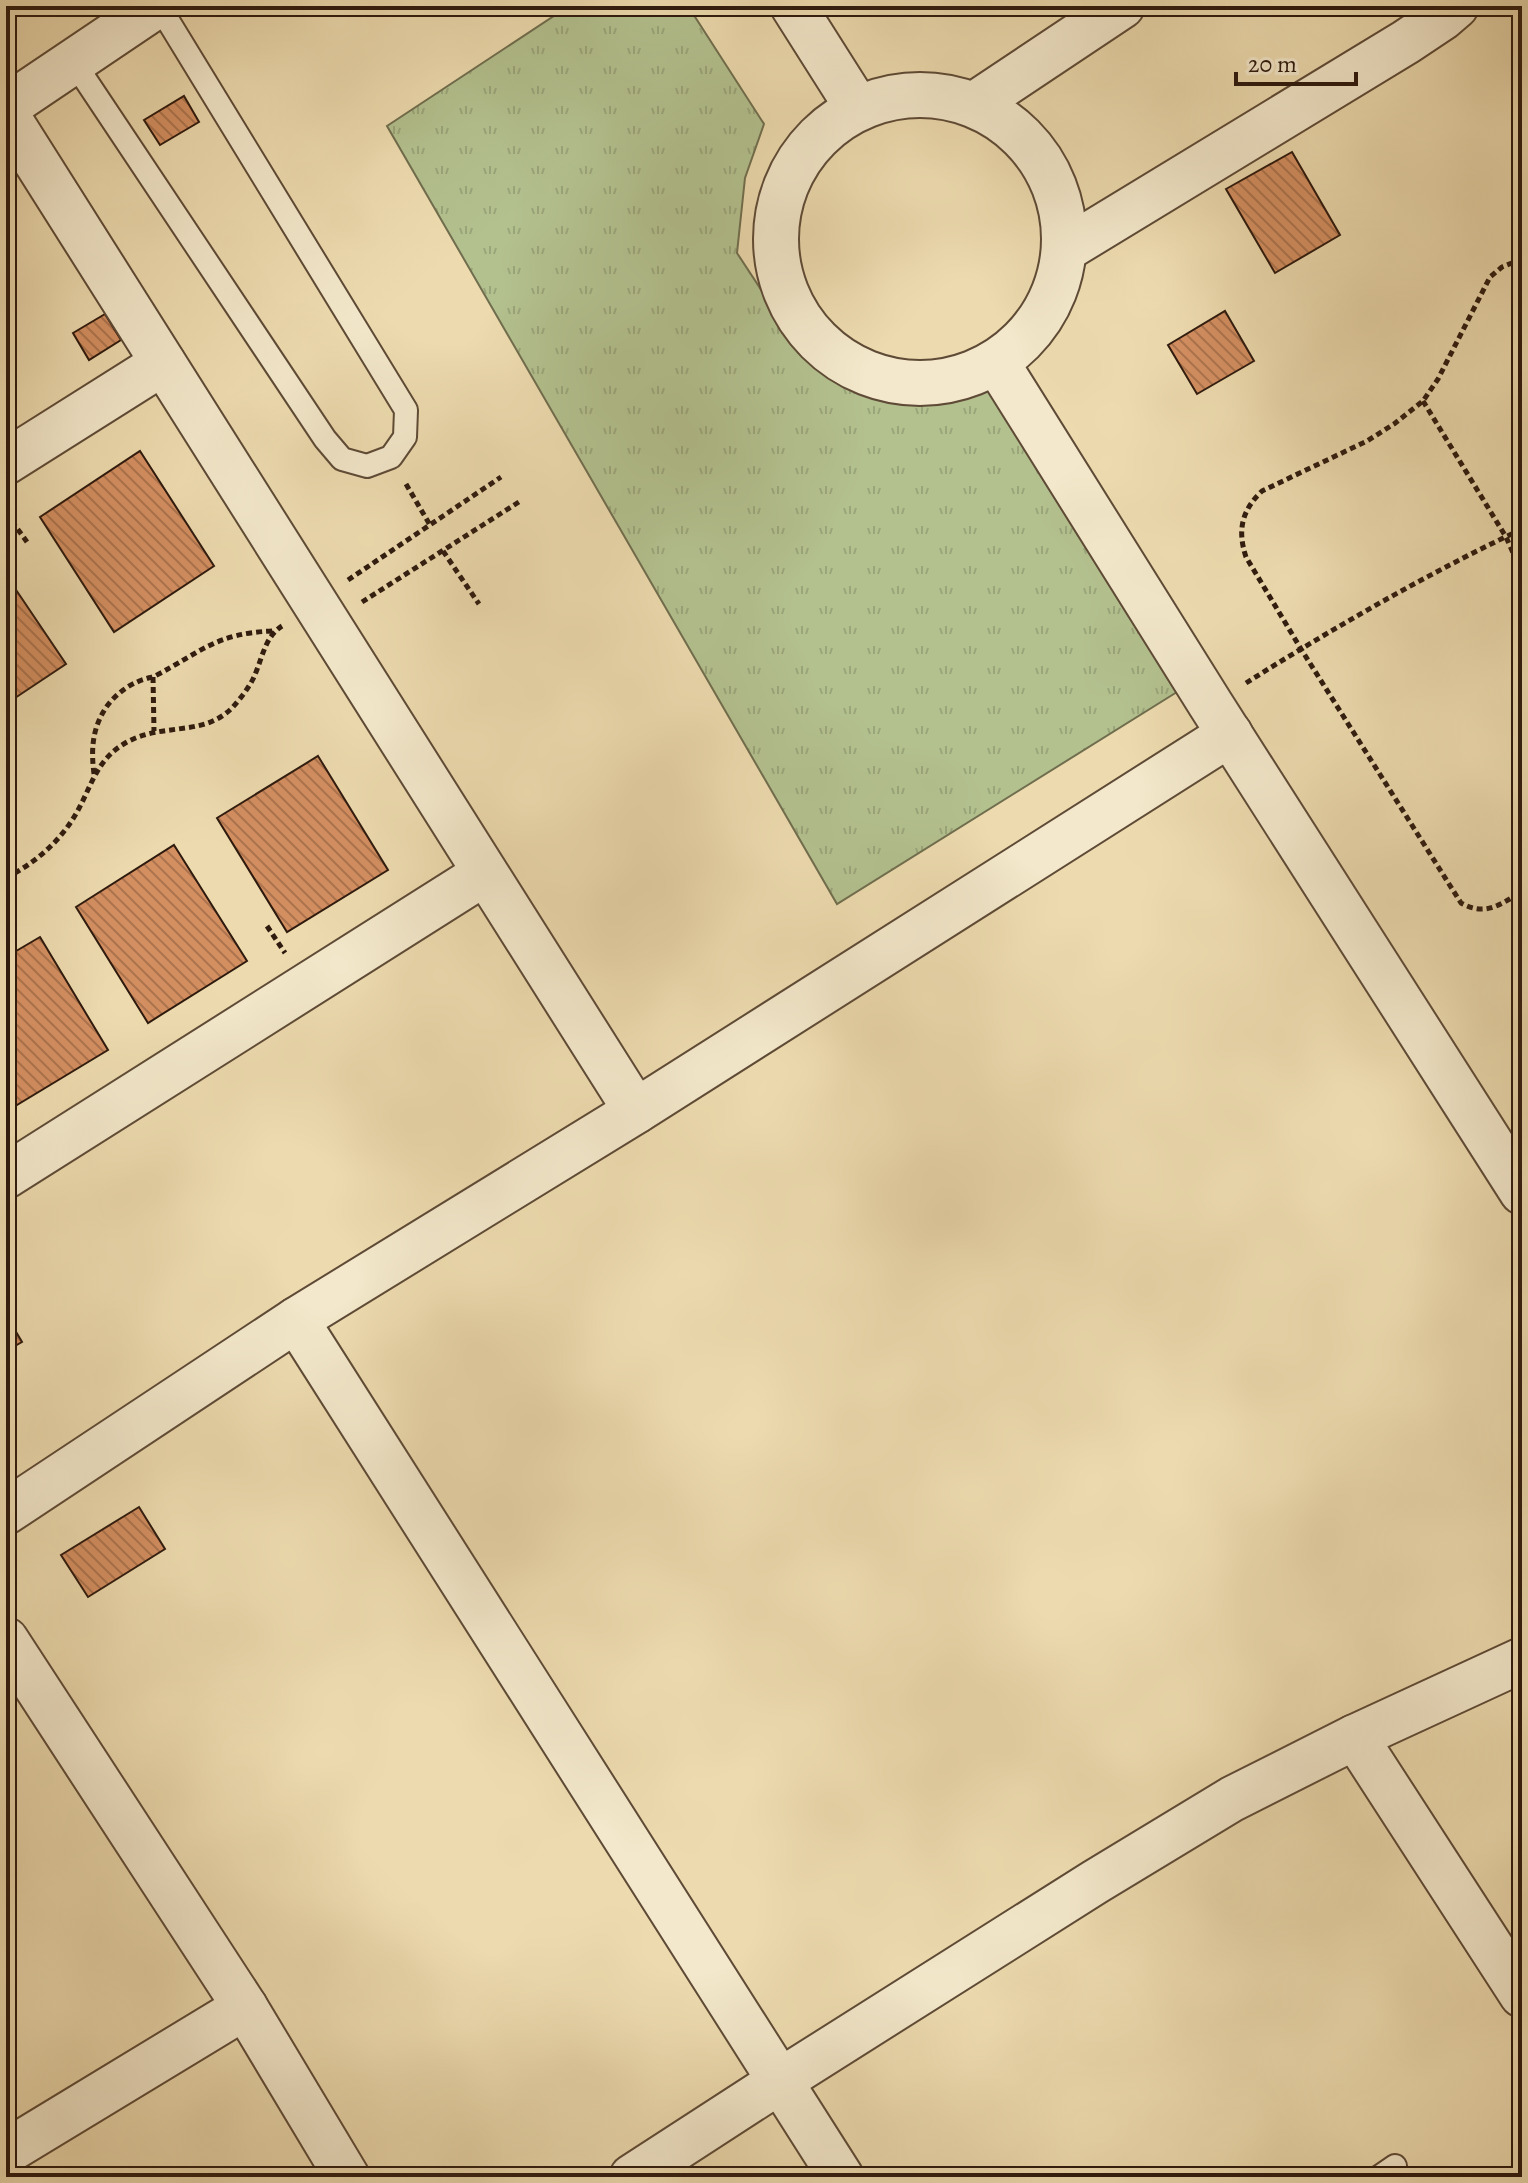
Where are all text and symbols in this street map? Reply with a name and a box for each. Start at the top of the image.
scale bar [1236,36,1356,86]
text: 20 m [1248,48,1297,80]

